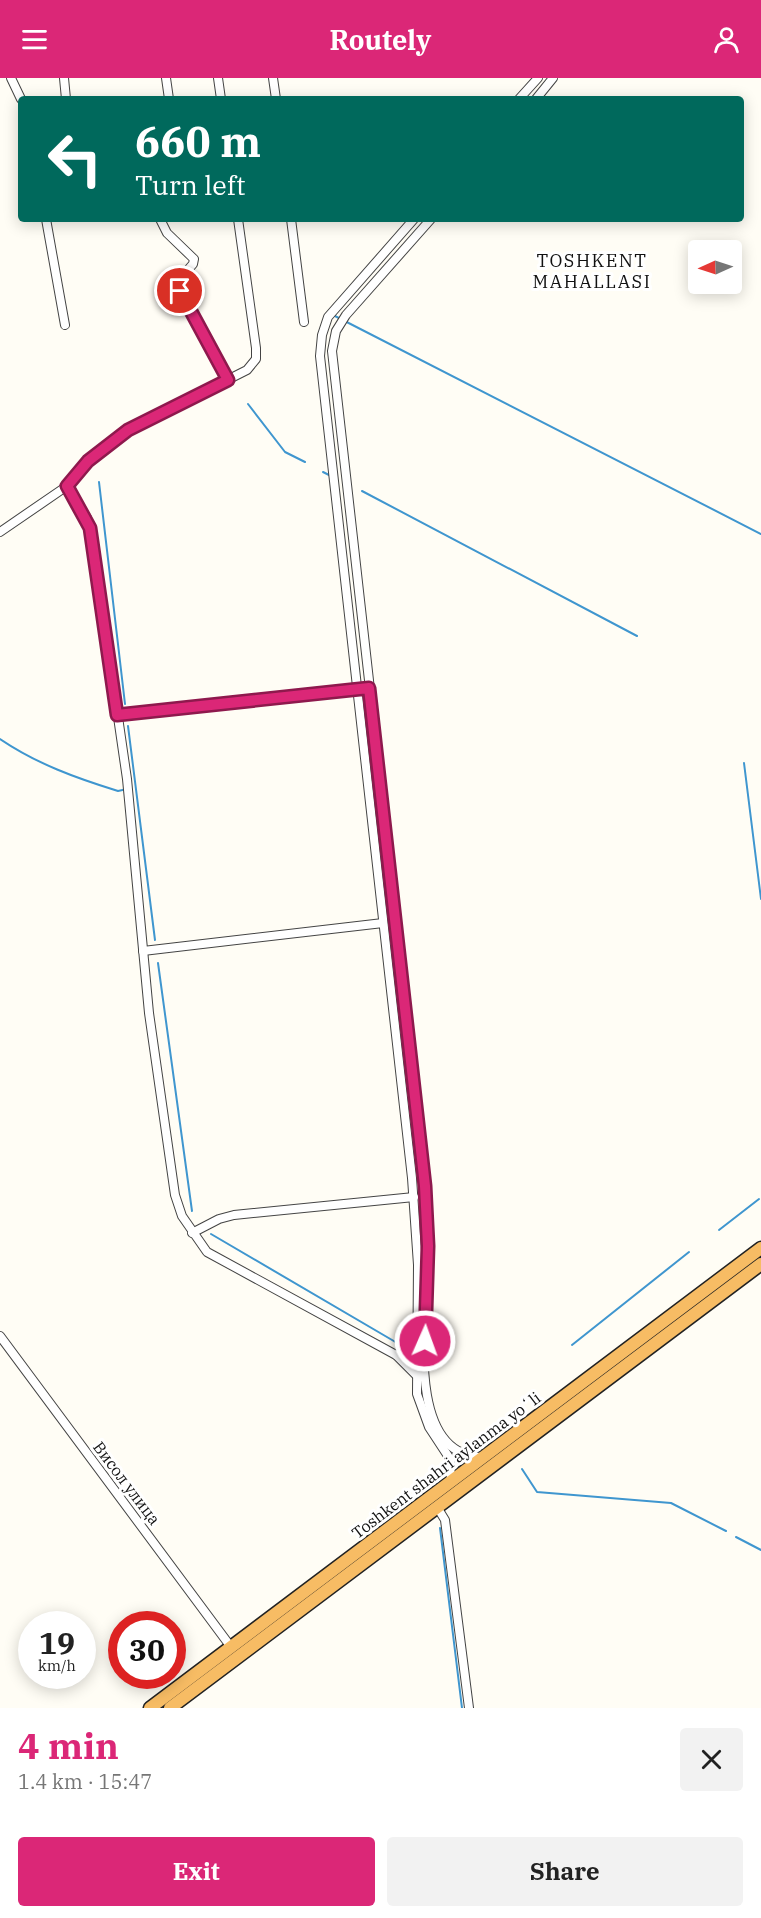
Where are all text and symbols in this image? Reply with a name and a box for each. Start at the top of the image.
text: Routely [330,22,431,57]
icon: menu [18,23,51,56]
icon: person [710,23,743,56]
text: 660 m [135,114,261,169]
icon: left [36,120,114,198]
text: Turn left [135,167,246,202]
north arrow [688,240,742,294]
map controls [688,240,742,294]
district label: TOSHKENT MAHALLASI [533,249,651,293]
pin [154,265,205,316]
icon: arrive [163,274,196,307]
position arrow [393,1309,457,1373]
street label: Toshkent shahri aylanma yoʻli [348,1387,544,1543]
street label: Висол улица [89,1437,165,1529]
speed limit sign: 30 [108,1611,186,1689]
text: 19 [39,1623,75,1662]
text: km/h [38,1656,76,1675]
text: 4 min [18,1722,119,1769]
button: close [680,1728,743,1791]
text: 1.4 km · 15:47 [18,1768,152,1795]
button: Exit [18,1837,375,1906]
button: Share [387,1837,743,1906]

